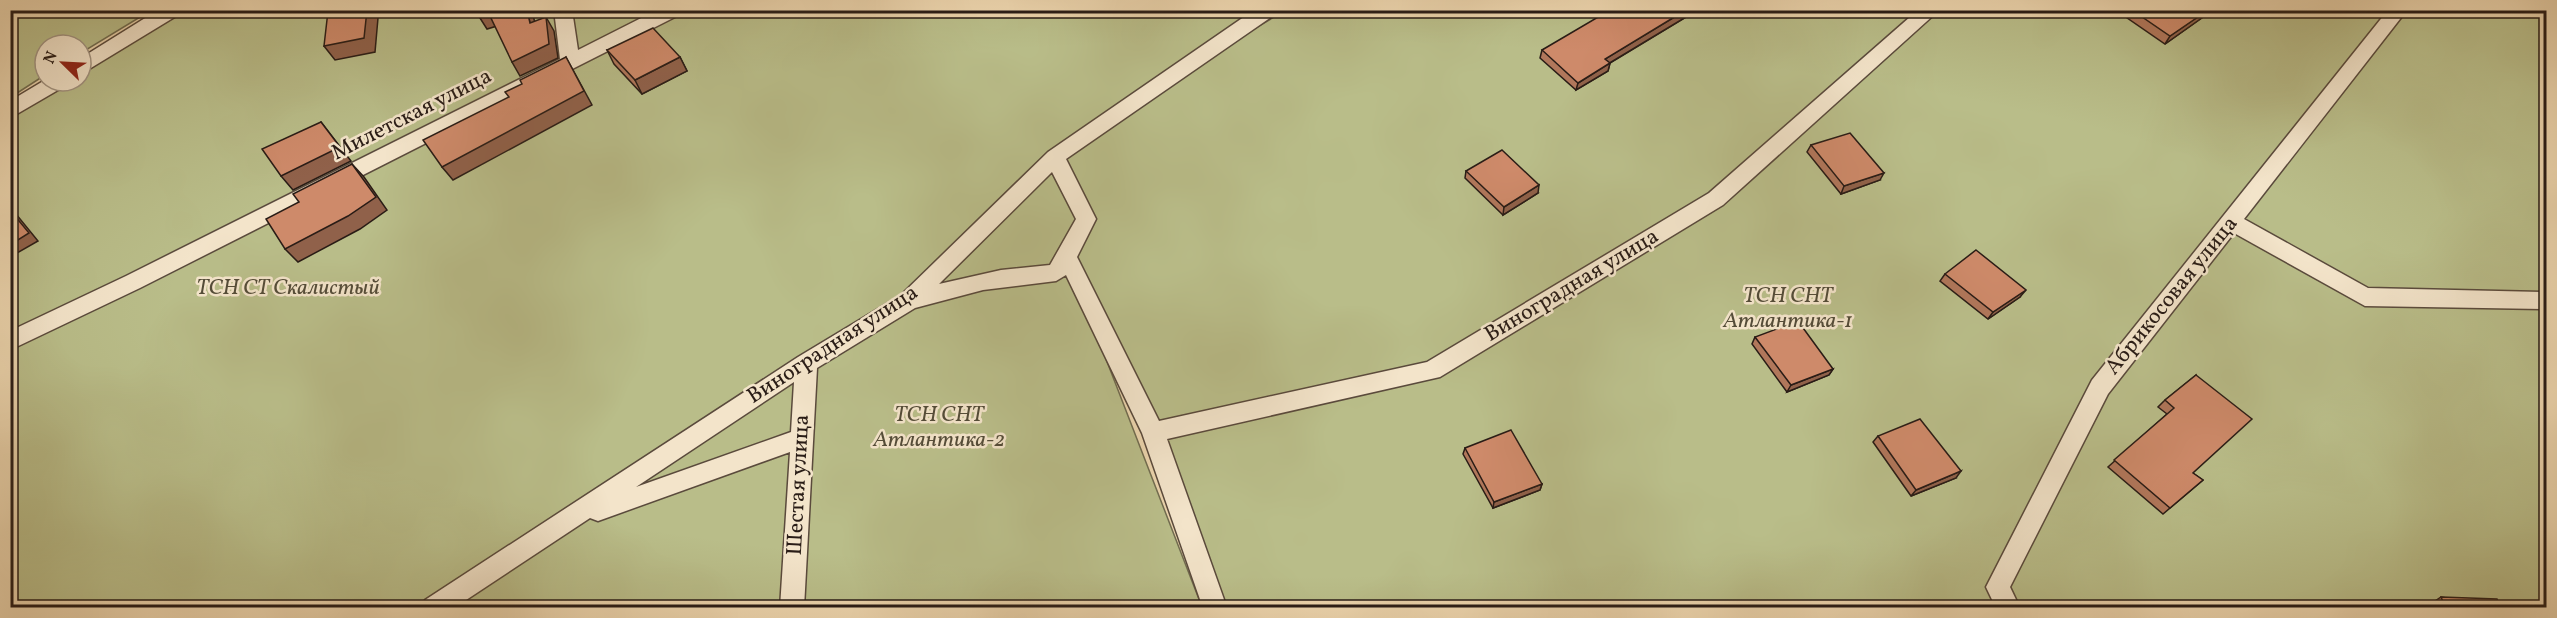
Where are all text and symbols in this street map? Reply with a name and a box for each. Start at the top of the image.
north arrow [33,33,93,93]
text: N [39,48,64,67]
street label: Милетская улица [326,61,498,169]
street label: Абрикосовая улица [2098,210,2246,382]
street label: Виноградная улица [1479,222,1665,350]
park label: ТСН СТ Скалистый [196,273,380,304]
street label: Виноградная улица [741,278,925,412]
park label: ТСН СНТ Атлантика-1 [1722,281,1853,337]
park label: ТСН СНТ Атлантика-2 [872,400,1005,456]
street label: Шестая улица [780,414,818,556]

